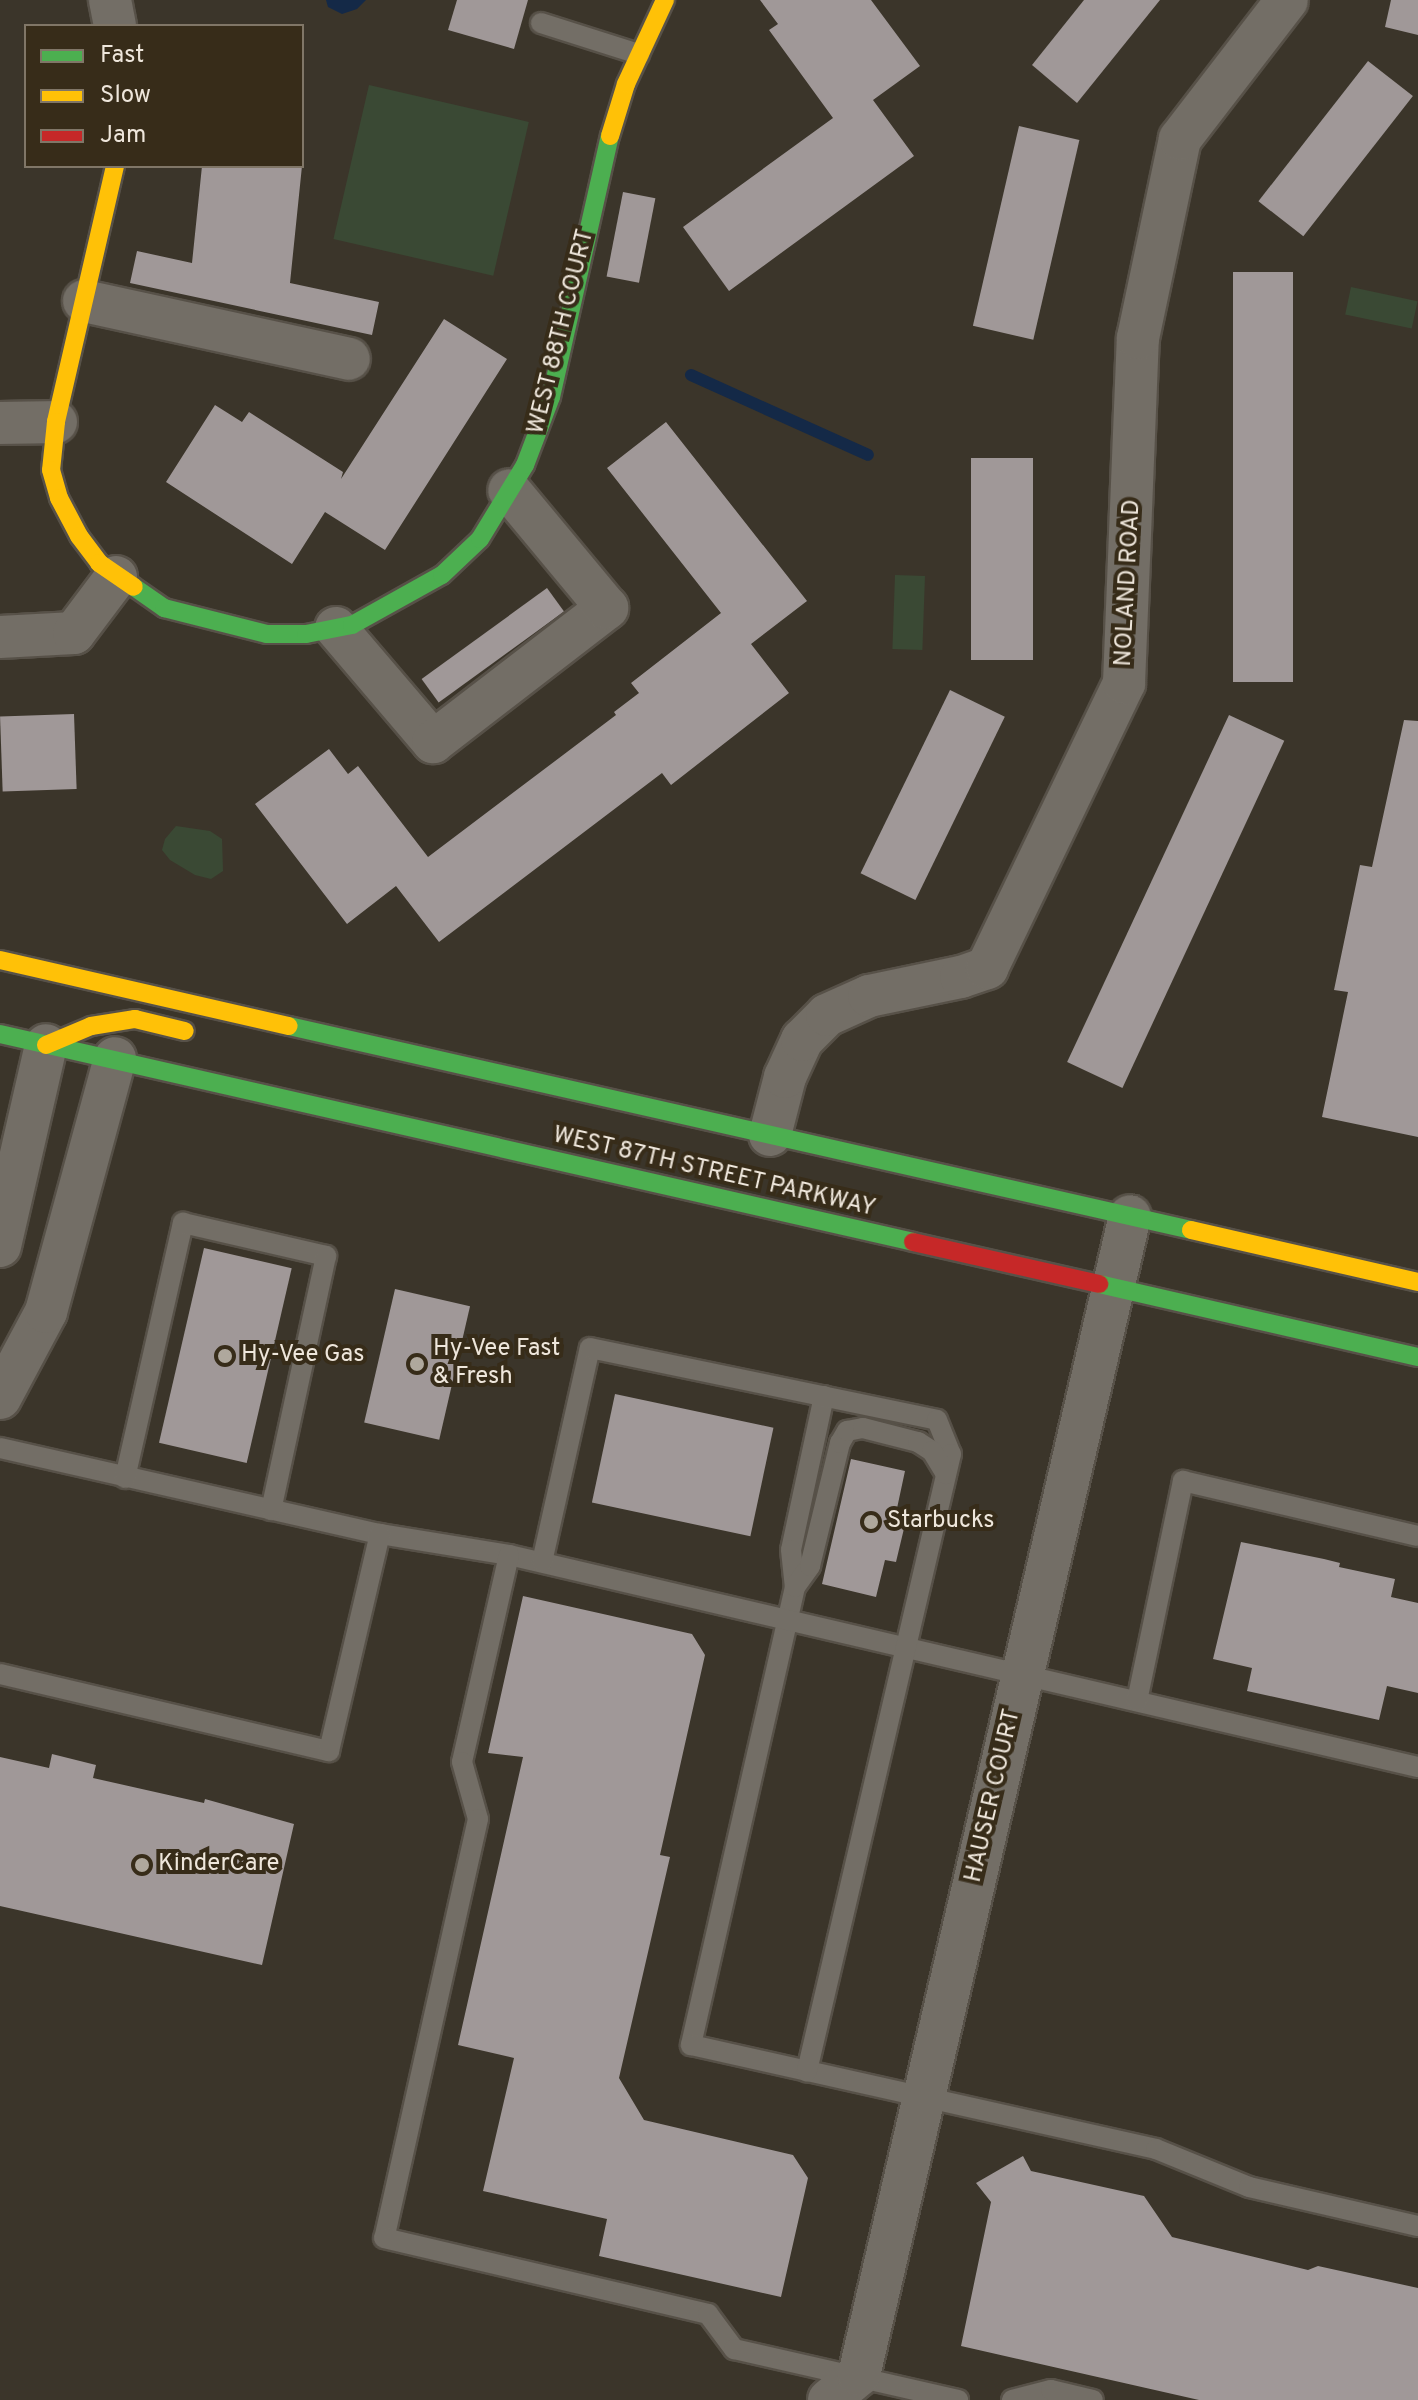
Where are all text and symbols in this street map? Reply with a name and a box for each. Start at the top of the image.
legend [24,24,304,168]
text: Fast [100,41,144,71]
text: Slow [100,81,151,111]
text: Jam [100,121,146,151]
street label: WEST 88TH COURT [522,226,602,438]
street label: NOLAND ROAD [1110,499,1148,667]
street label: WEST 87TH STREET PARKWAY [549,1122,879,1224]
place label: Hy-Vee Fast & Fresh [433,1336,560,1392]
place label: Hy-Vee Gas [241,1342,364,1370]
marker: Hy-Vee Gas [216,1347,234,1365]
marker: Hy-Vee Fast & Fresh [408,1355,426,1373]
place label: Starbucks [887,1508,995,1536]
marker: Starbucks [862,1513,880,1531]
street label: HAUSER COURT [960,1707,1028,1885]
place label: KinderCare [158,1851,279,1879]
marker: KinderCare [133,1856,151,1874]

